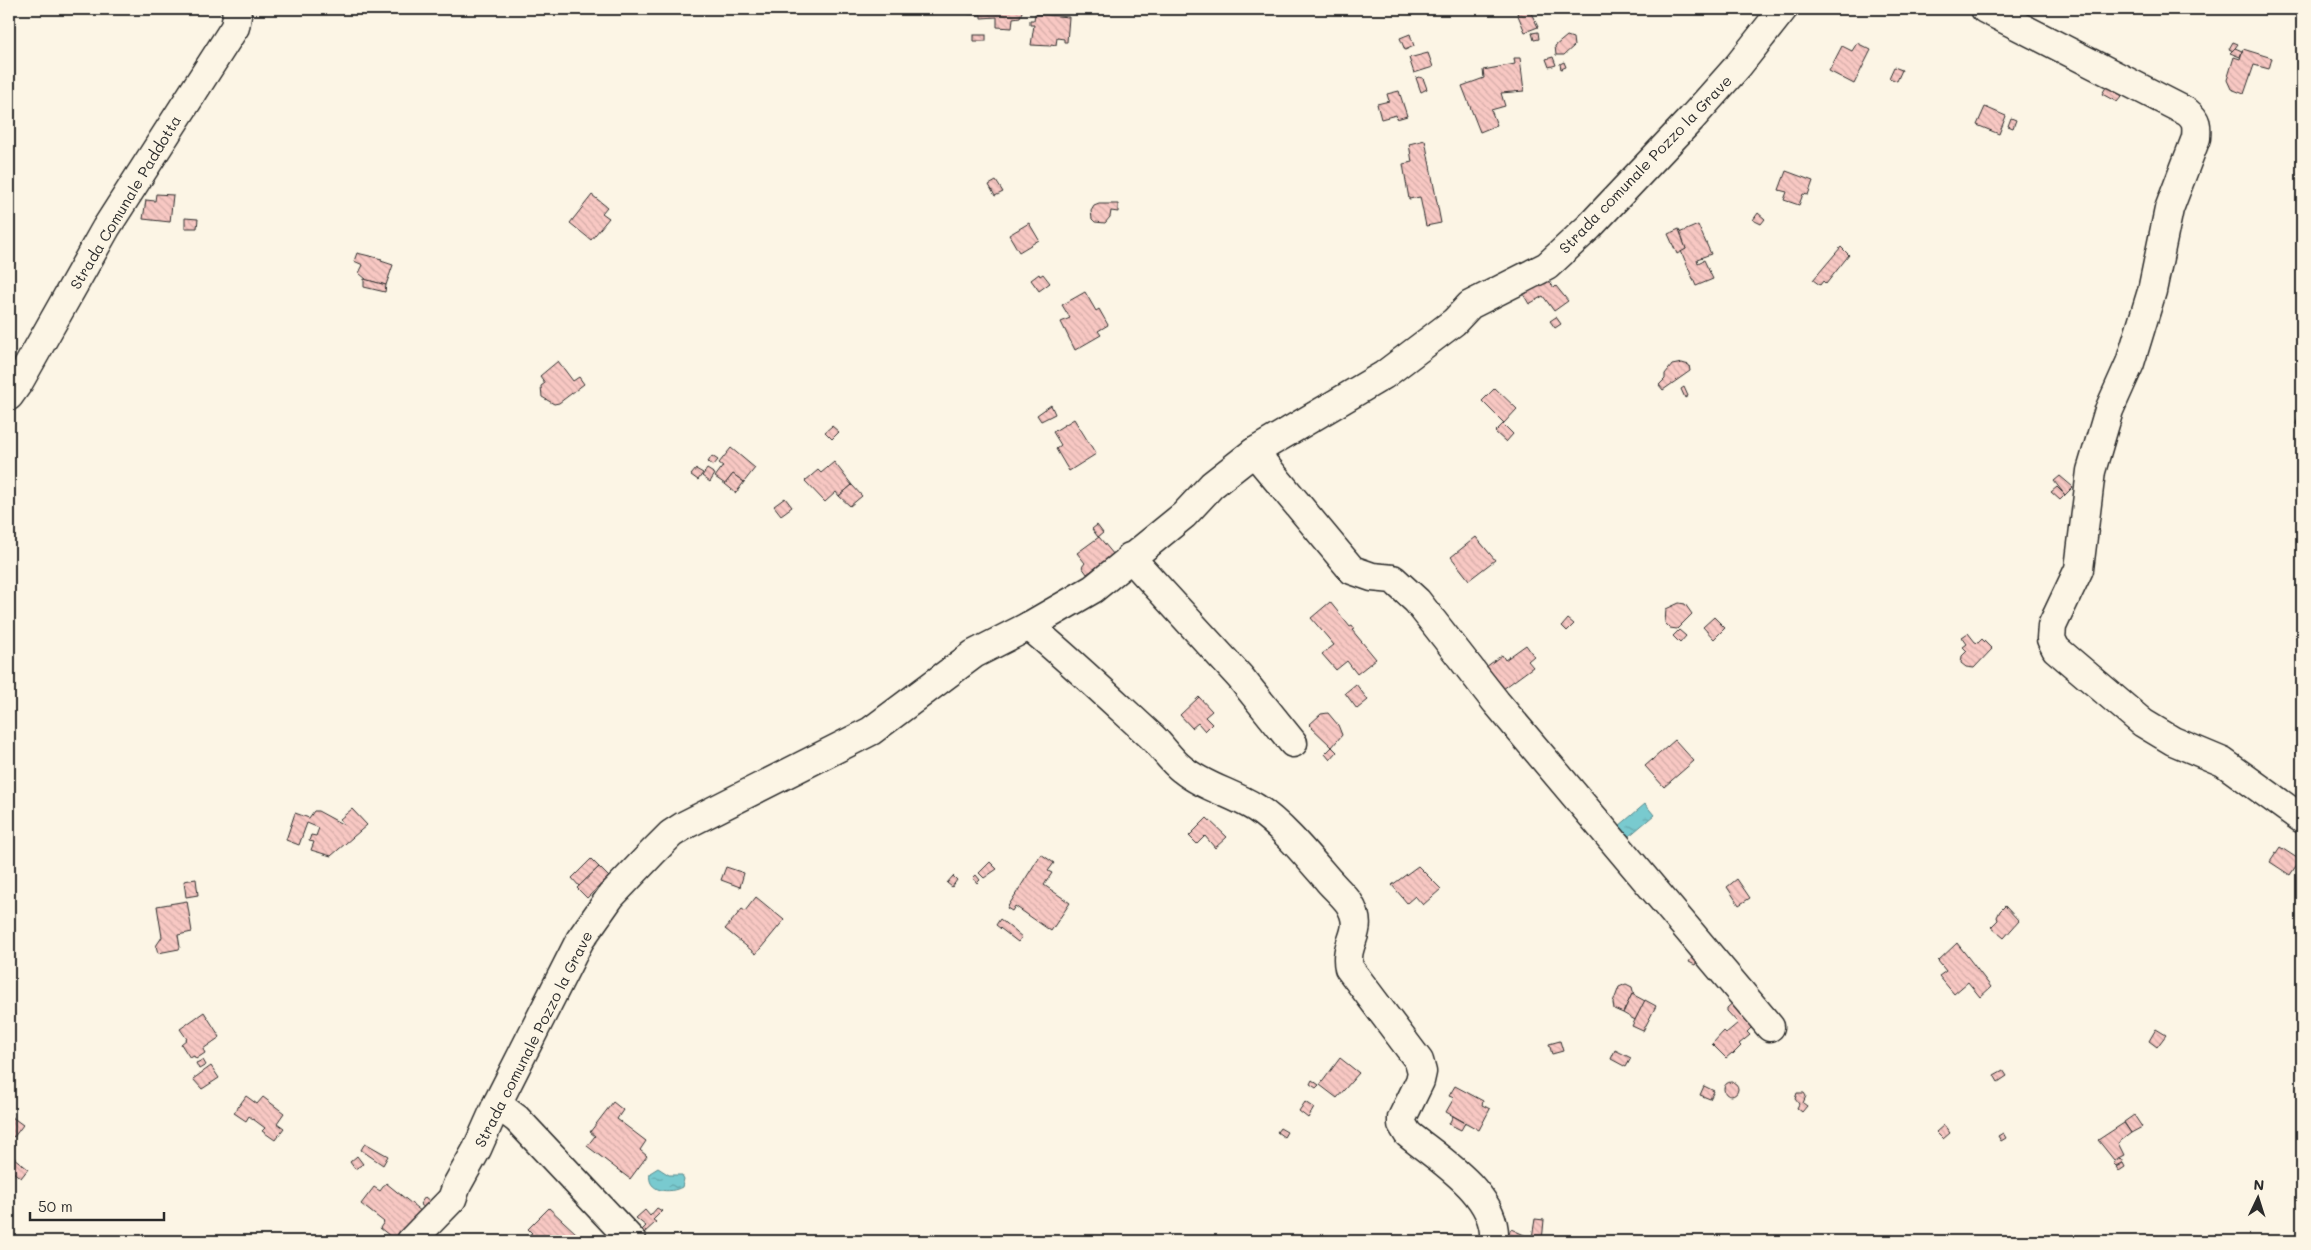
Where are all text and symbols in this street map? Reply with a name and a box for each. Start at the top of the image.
street label: Strada comunale Pozzo la Grave [1554,71,1736,257]
street label: Strada Comunale Paddotta [65,111,185,293]
street label: Strada comunale Pozzo la Grave [469,927,597,1151]
north arrow [2234,1172,2284,1222]
text: N [2253,1175,2265,1194]
scale bar [30,1190,164,1222]
text: 50 m [38,1196,73,1216]

